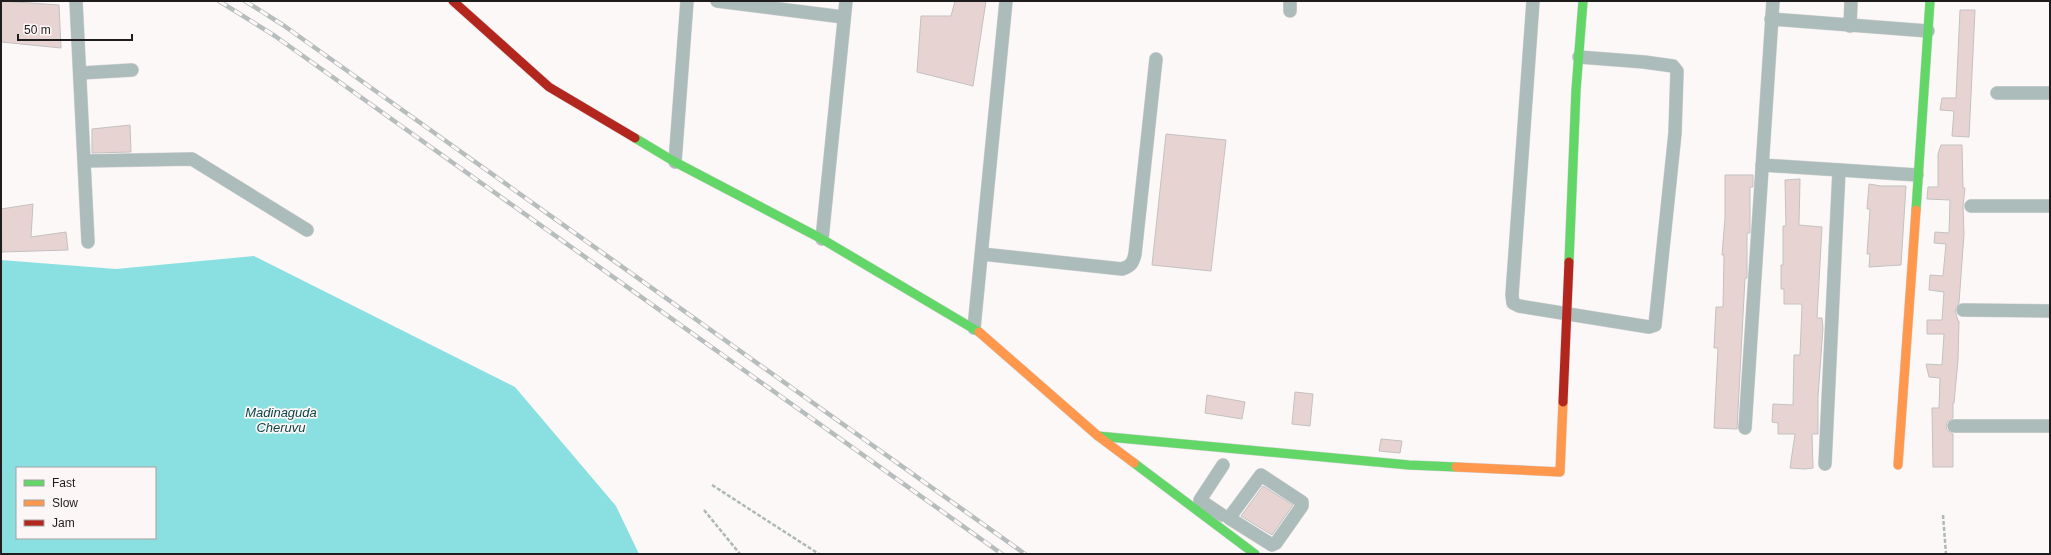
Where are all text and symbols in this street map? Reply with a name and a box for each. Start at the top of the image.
scale bar [18,16,132,42]
text: 50 m [24,23,51,37]
water label: Madinaguda Cheruvu [245,405,317,435]
legend [16,467,156,539]
text: Fast [52,476,76,490]
text: Slow [52,496,78,510]
text: Jam [52,516,75,530]

